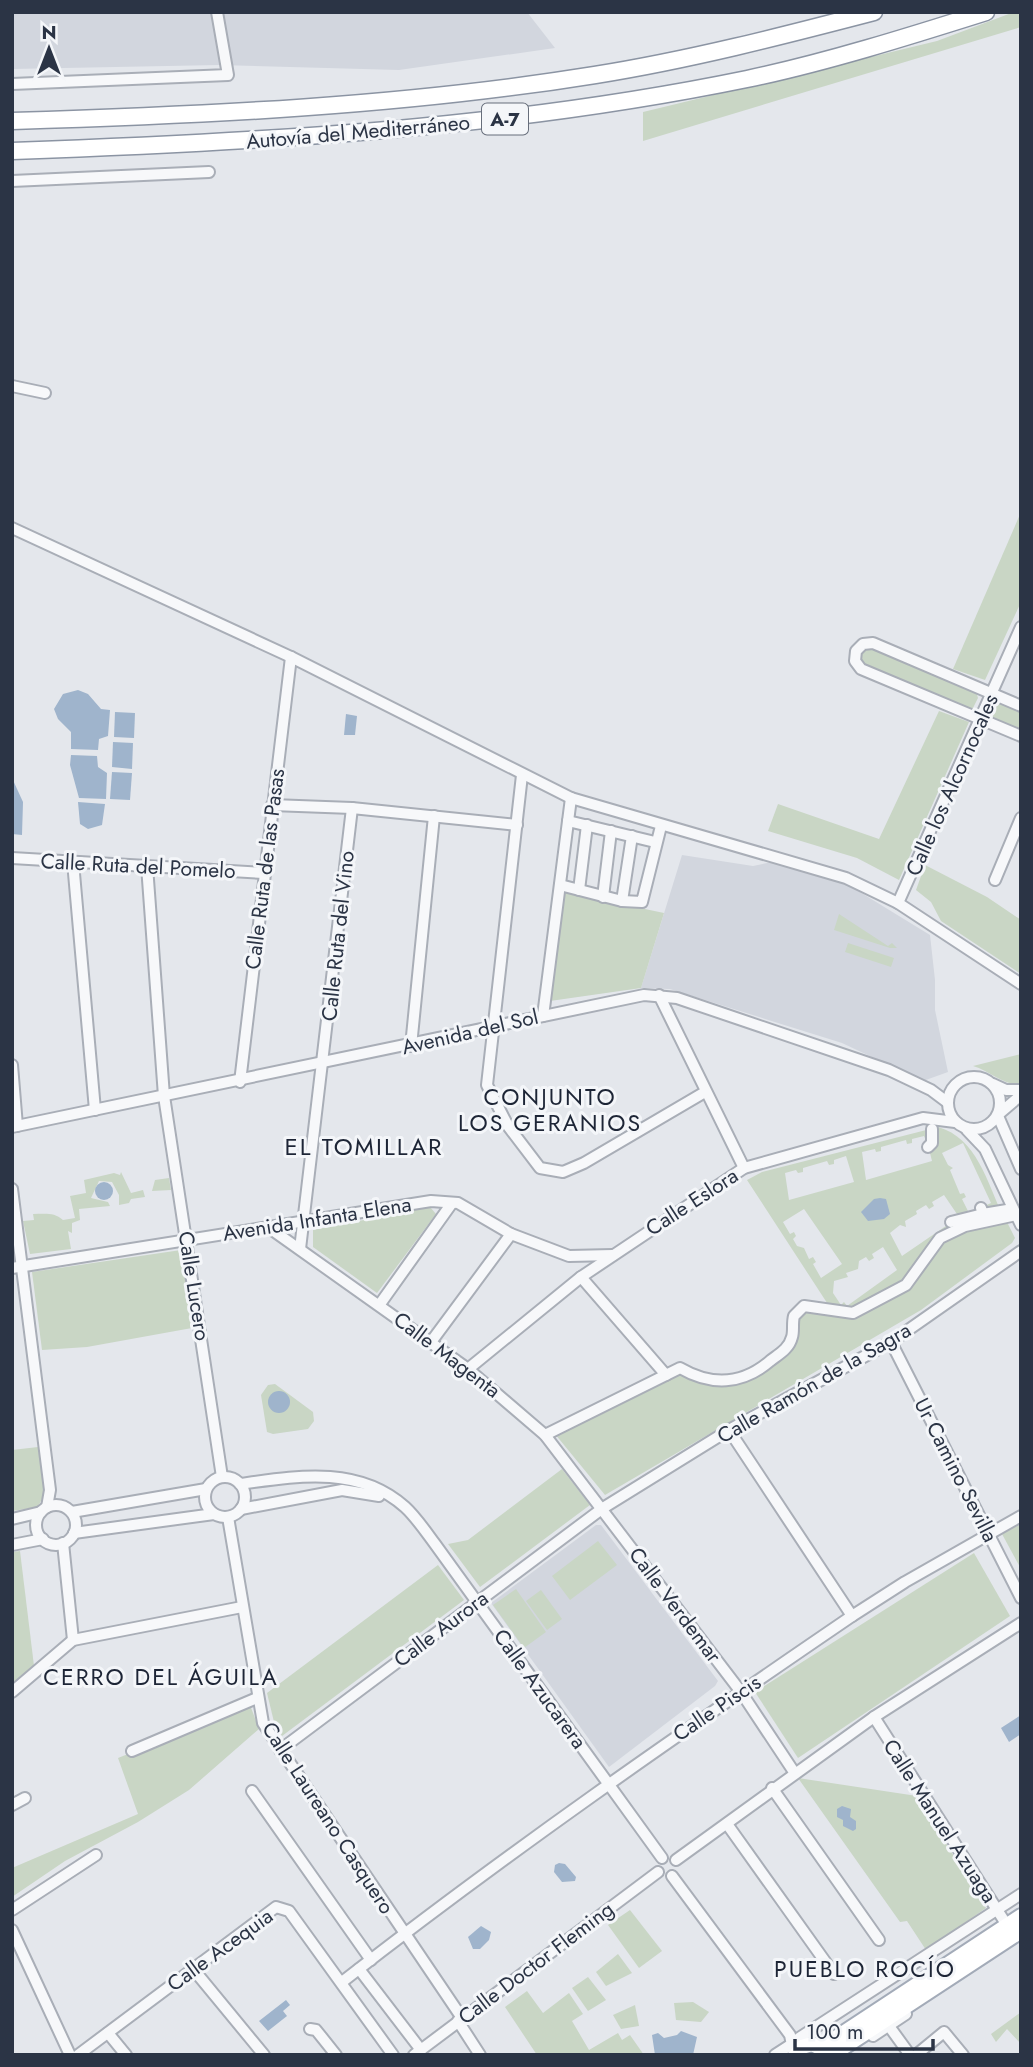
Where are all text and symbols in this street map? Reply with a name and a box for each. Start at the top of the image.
north arrow [14,14,84,84]
text: N [41,19,57,46]
road number: A-7 [482,104,528,134]
street label: Autovía del Mediterráneo [245,107,471,157]
street label: Calle los Alcornocales [898,689,1006,881]
street label: Calle Ruta de las Pasas [238,767,292,971]
street label: Calle Ruta del Pomelo [40,846,236,886]
street label: Calle Ruta del Vino [314,849,362,1023]
street label: Avenida del Sol [399,1002,541,1062]
district label: CONJUNTO LOS GERANIOS [458,1080,642,1140]
district label: EL TOMILLAR [284,1129,444,1164]
street label: Calle Eslora [640,1161,744,1243]
street label: Avenida Infanta Elena [221,1189,413,1249]
street label: Calle Lucero [171,1229,217,1343]
street label: Calle Magenta [387,1305,507,1405]
street label: Calle Ramón de la Sagra [711,1315,917,1451]
street label: Ur Camino Sevilla [907,1393,1005,1547]
street label: Calle Verdemar [622,1541,729,1670]
street label: Calle Aurora [387,1584,495,1674]
street label: Calle Azucarera [486,1623,594,1755]
district label: CERRO DEL ÁGUILA [43,1660,279,1694]
street label: Calle Piscis [667,1667,767,1749]
street label: Calle Laureano Casquero [255,1716,401,1920]
street label: Calle Manuel Azuaga [876,1733,1004,1909]
street label: Calle Doctor Fleming [452,1894,620,2032]
street label: Calle Acequia [161,1901,279,1999]
district label: PUEBLO ROCÍO [774,1952,956,1986]
scale bar [795,2008,933,2052]
text: 100 m [806,2017,863,2047]

